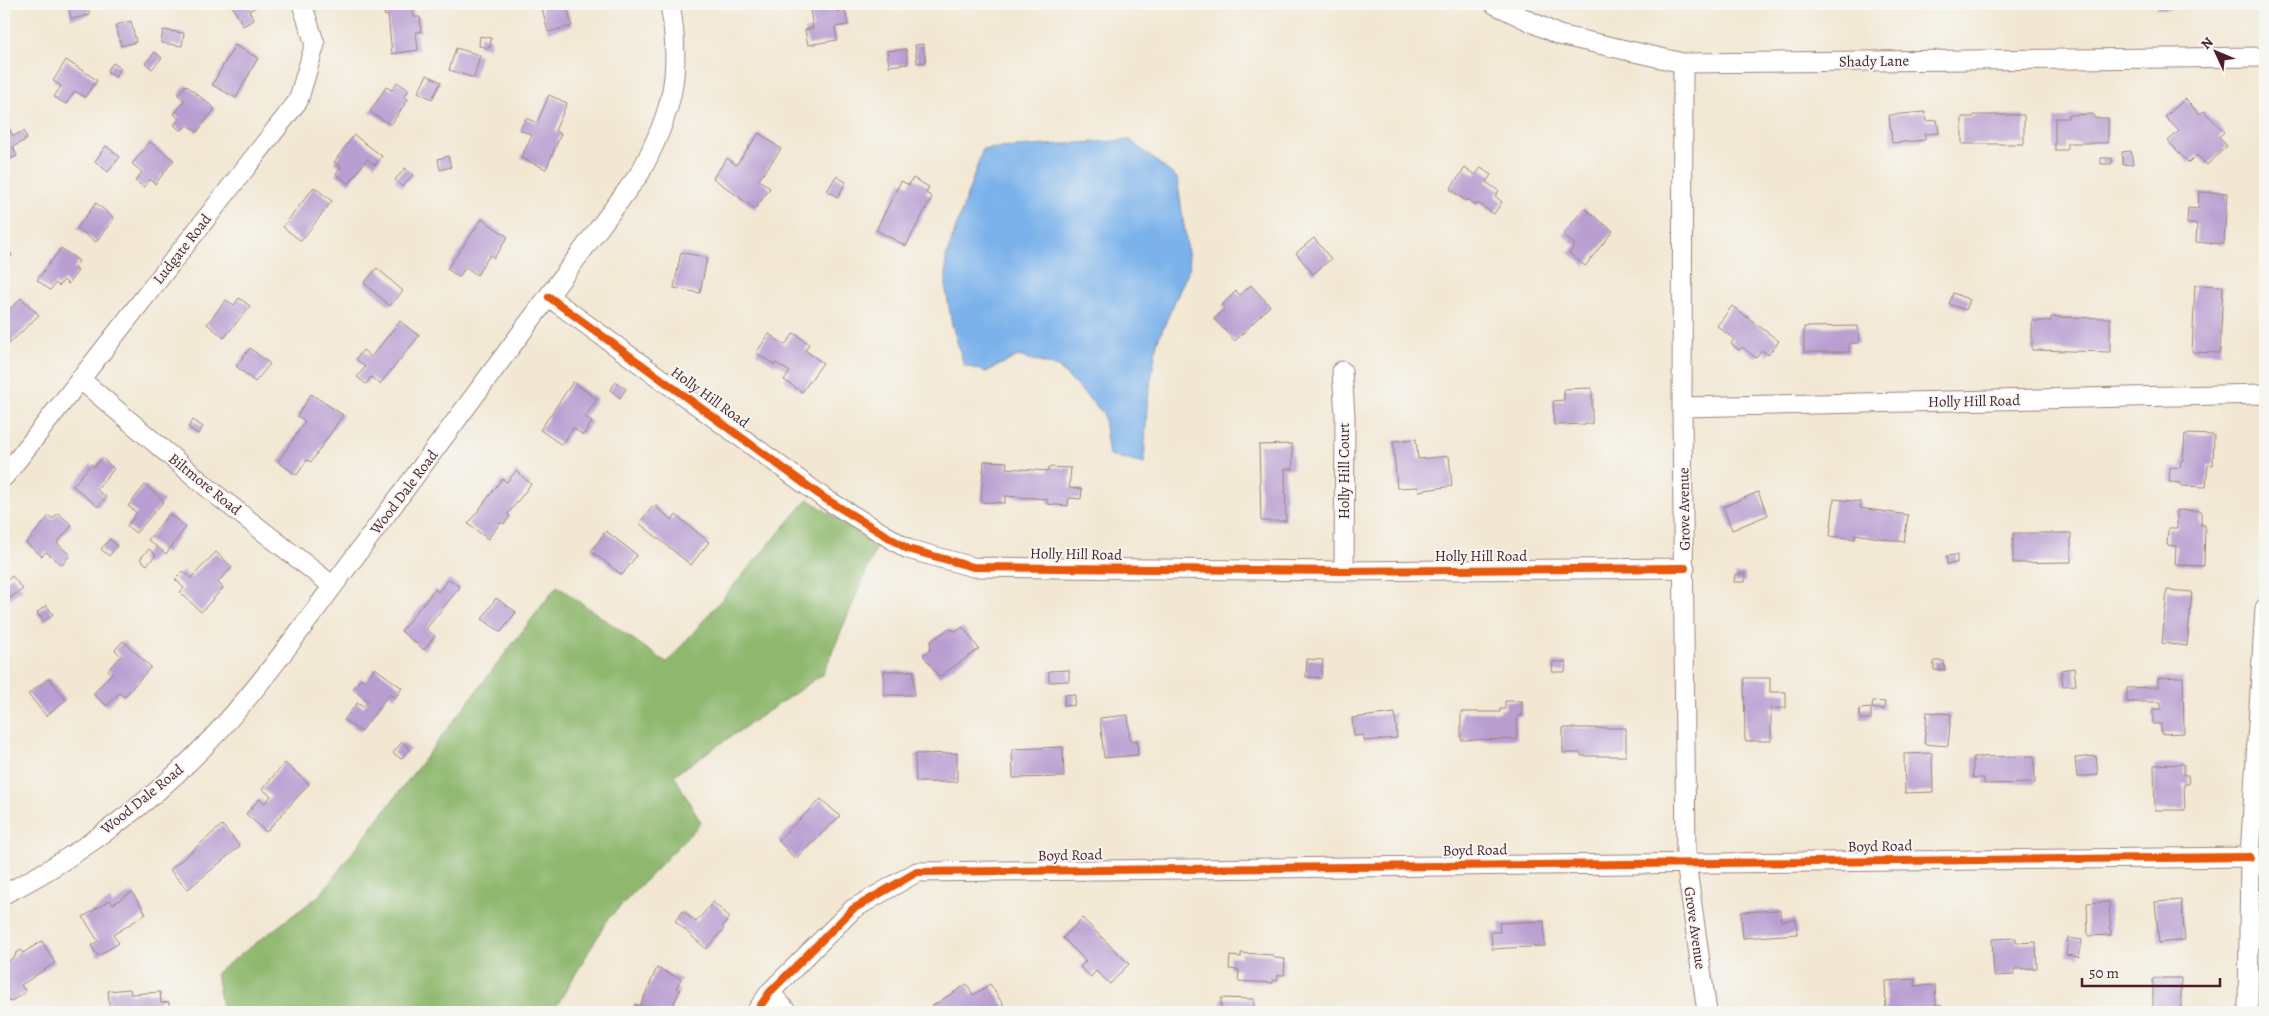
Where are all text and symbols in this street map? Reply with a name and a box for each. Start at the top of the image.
north arrow [2192,28,2242,78]
text: N [2197,33,2217,54]
street label: Shady Lane [1839,50,1909,72]
street label: Ludgate Road [148,209,216,288]
street label: Holly Hill Road [667,362,754,433]
street label: Holly Hill Road [1928,390,2021,412]
street label: Holly Hill Court [1334,423,1354,519]
street label: Wood Dale Road [365,445,443,539]
street label: Biltmore Road [164,448,246,520]
street label: Grove Avenue [1673,467,1695,551]
street label: Holly Hill Road [1030,543,1123,565]
street label: Holly Hill Road [1435,546,1528,566]
street label: Wood Dale Road [96,759,188,839]
street label: Boyd Road [1847,835,1913,857]
street label: Boyd Road [1442,839,1508,861]
street label: Boyd Road [1037,844,1103,866]
street label: Grove Avenue [1679,885,1711,971]
scale bar [2082,956,2219,988]
text: 50 m [2089,963,2119,983]

